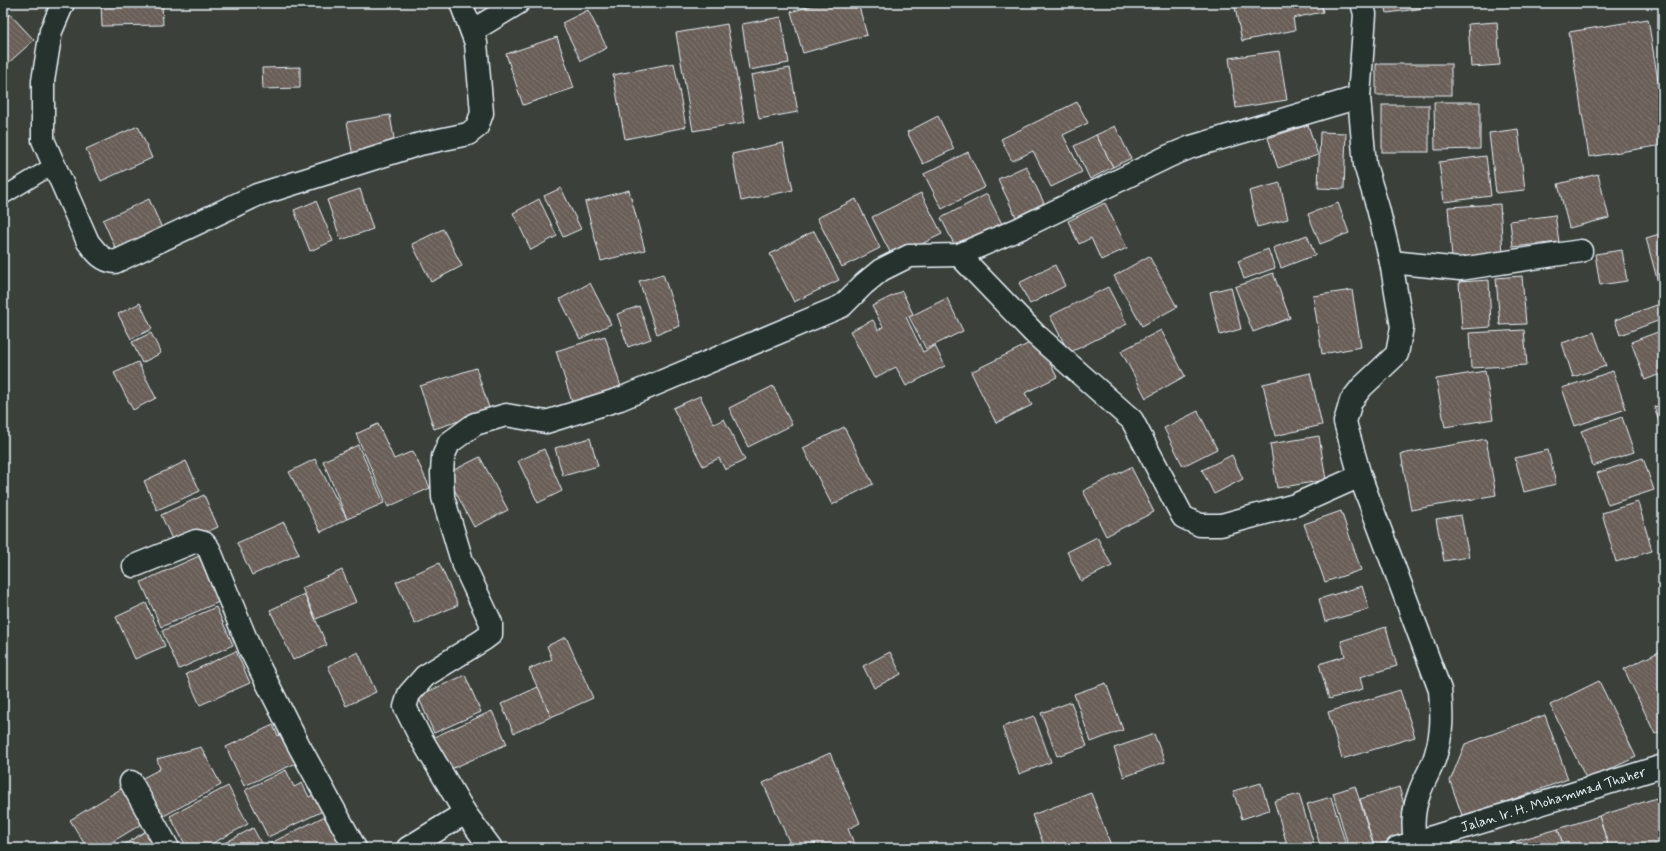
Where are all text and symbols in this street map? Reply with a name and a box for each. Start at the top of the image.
street label: Jalan Ir. H. Mohammad Thaher [1458,763,1649,837]

